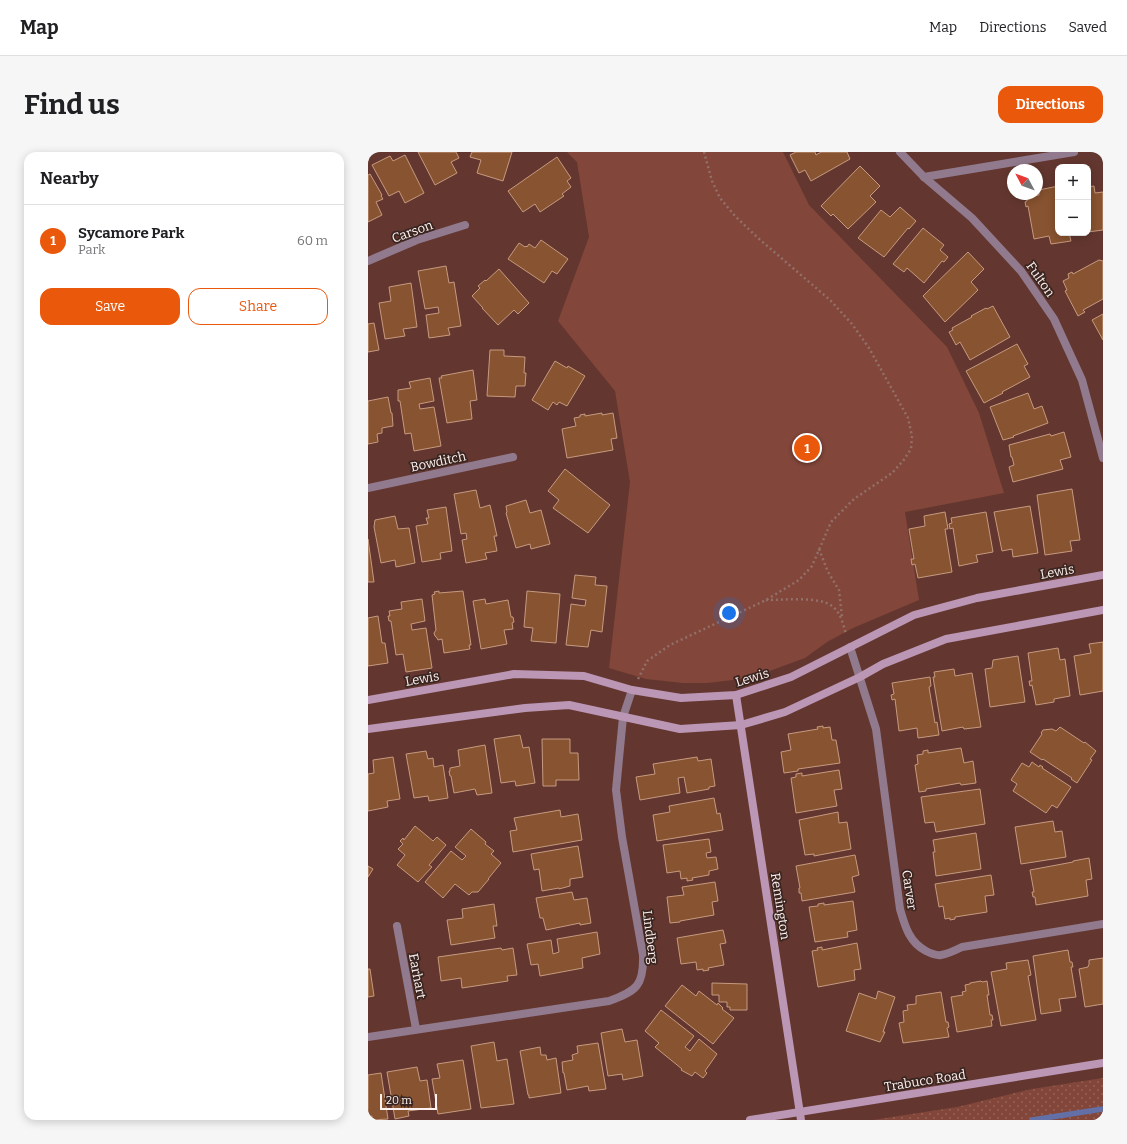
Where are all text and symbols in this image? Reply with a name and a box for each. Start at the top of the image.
text: Map [20,16,59,39]
text: Map [929,19,957,36]
text: Directions [979,19,1047,36]
text: Saved [1069,19,1107,36]
button: Directions [998,86,1103,123]
text: Find us [24,88,120,121]
north arrow [1007,164,1043,200]
map controls [1055,164,1091,236]
button: + [1055,164,1091,200]
text: Nearby [40,168,99,189]
button: − [1055,200,1091,236]
street label: Carson [390,217,436,246]
text: Sycamore Park [78,224,184,242]
text: 1 [50,233,56,248]
text: 60 m [297,233,328,248]
text: Park [78,242,105,257]
street label: Fulton [1023,259,1058,300]
button: Save [40,288,180,325]
button: Share [188,288,328,325]
pin: 1 [794,433,820,463]
street label: Bowditch [409,448,467,475]
street label: Lewis [1039,561,1075,582]
your location [719,603,739,623]
street label: Lewis [734,665,771,690]
street label: Lewis [404,668,440,689]
street label: Carver [899,869,920,912]
street label: Remington [768,872,793,941]
street label: Lindberg [640,909,661,965]
street label: Earhart [406,952,429,1000]
street label: Trabuco Road [883,1067,967,1094]
scale bar [380,1092,437,1111]
text: 20 m [386,1094,412,1107]

